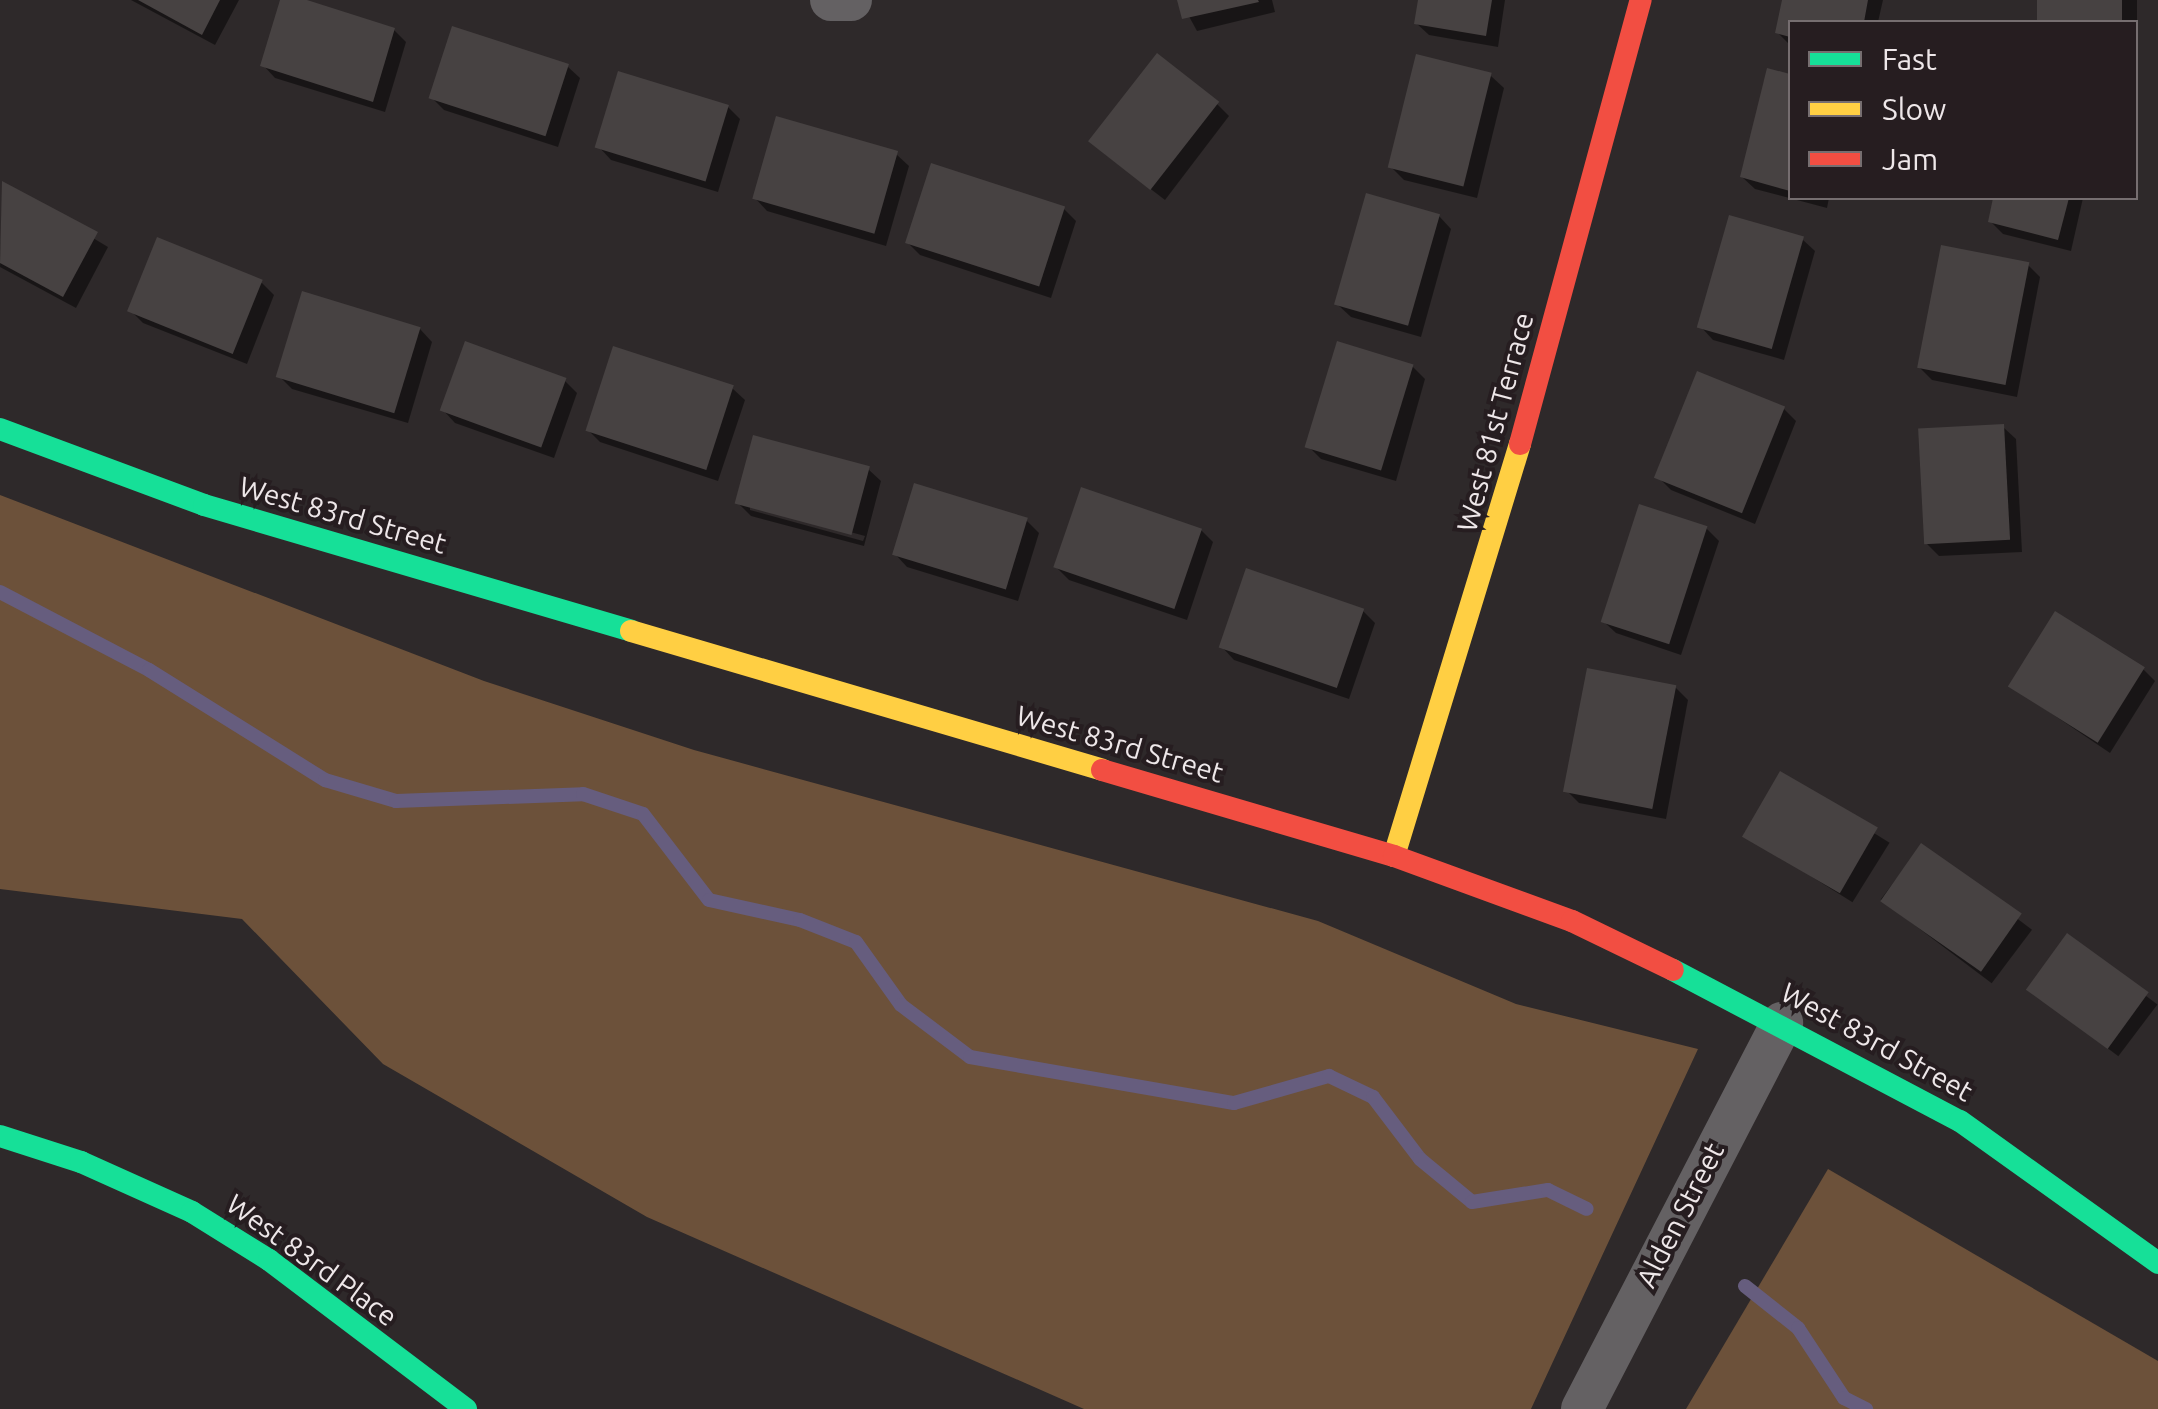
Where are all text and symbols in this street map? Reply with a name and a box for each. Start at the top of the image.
legend [1788,20,2138,200]
text: Fast [1882,42,1937,76]
text: Slow [1882,92,1946,126]
text: Jam [1882,142,1938,176]
street label: West 81st Terrace [1450,309,1540,535]
street label: West 83rd Street [236,469,450,561]
street label: West 83rd Street [1013,698,1227,790]
street label: West 83rd Street [1775,976,1979,1108]
street label: Alden Street [1629,1137,1731,1293]
street label: West 83rd Place [220,1187,404,1333]

